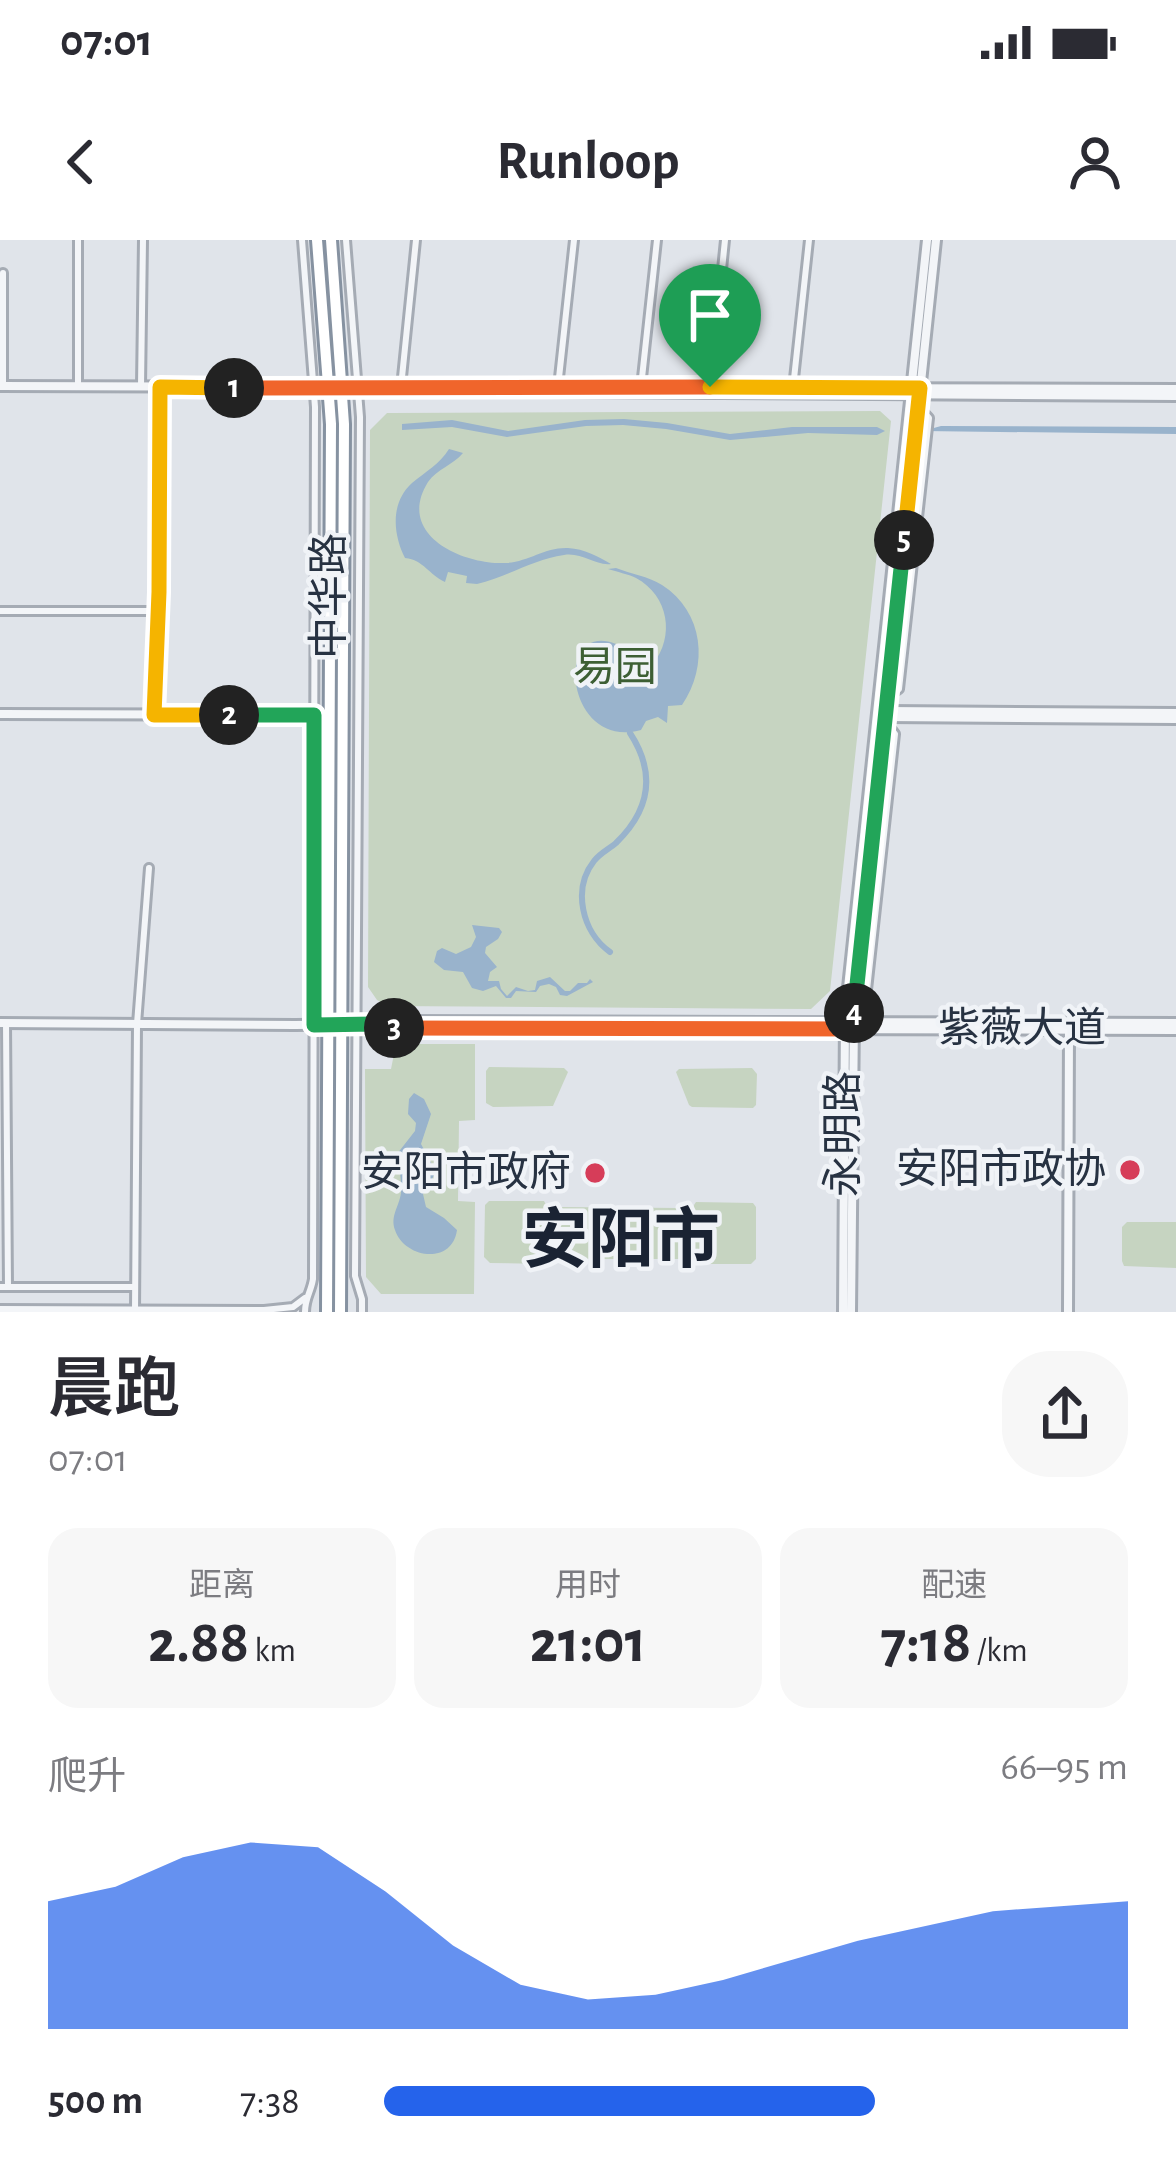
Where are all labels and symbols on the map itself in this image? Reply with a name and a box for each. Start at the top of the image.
pin [659,264,761,387]
pin: 1 [204,358,264,418]
pin: 5 [874,510,934,570]
street label: 中华路 [307,533,351,659]
park label: 易园 [573,647,657,689]
pin: 2 [199,685,259,745]
pin: 4 [824,983,884,1043]
pin: 3 [364,998,424,1058]
street label: 紫薇大道 [938,1006,1106,1050]
street label: 永明路 [821,1071,865,1197]
place label: 安阳市政协 [896,1147,1106,1191]
place label: 安阳市政府 [361,1150,571,1194]
marker: 安阳市政协 [1117,1157,1143,1183]
marker: 安阳市政府 [582,1160,608,1186]
district label: 安阳市 [522,1204,720,1275]

